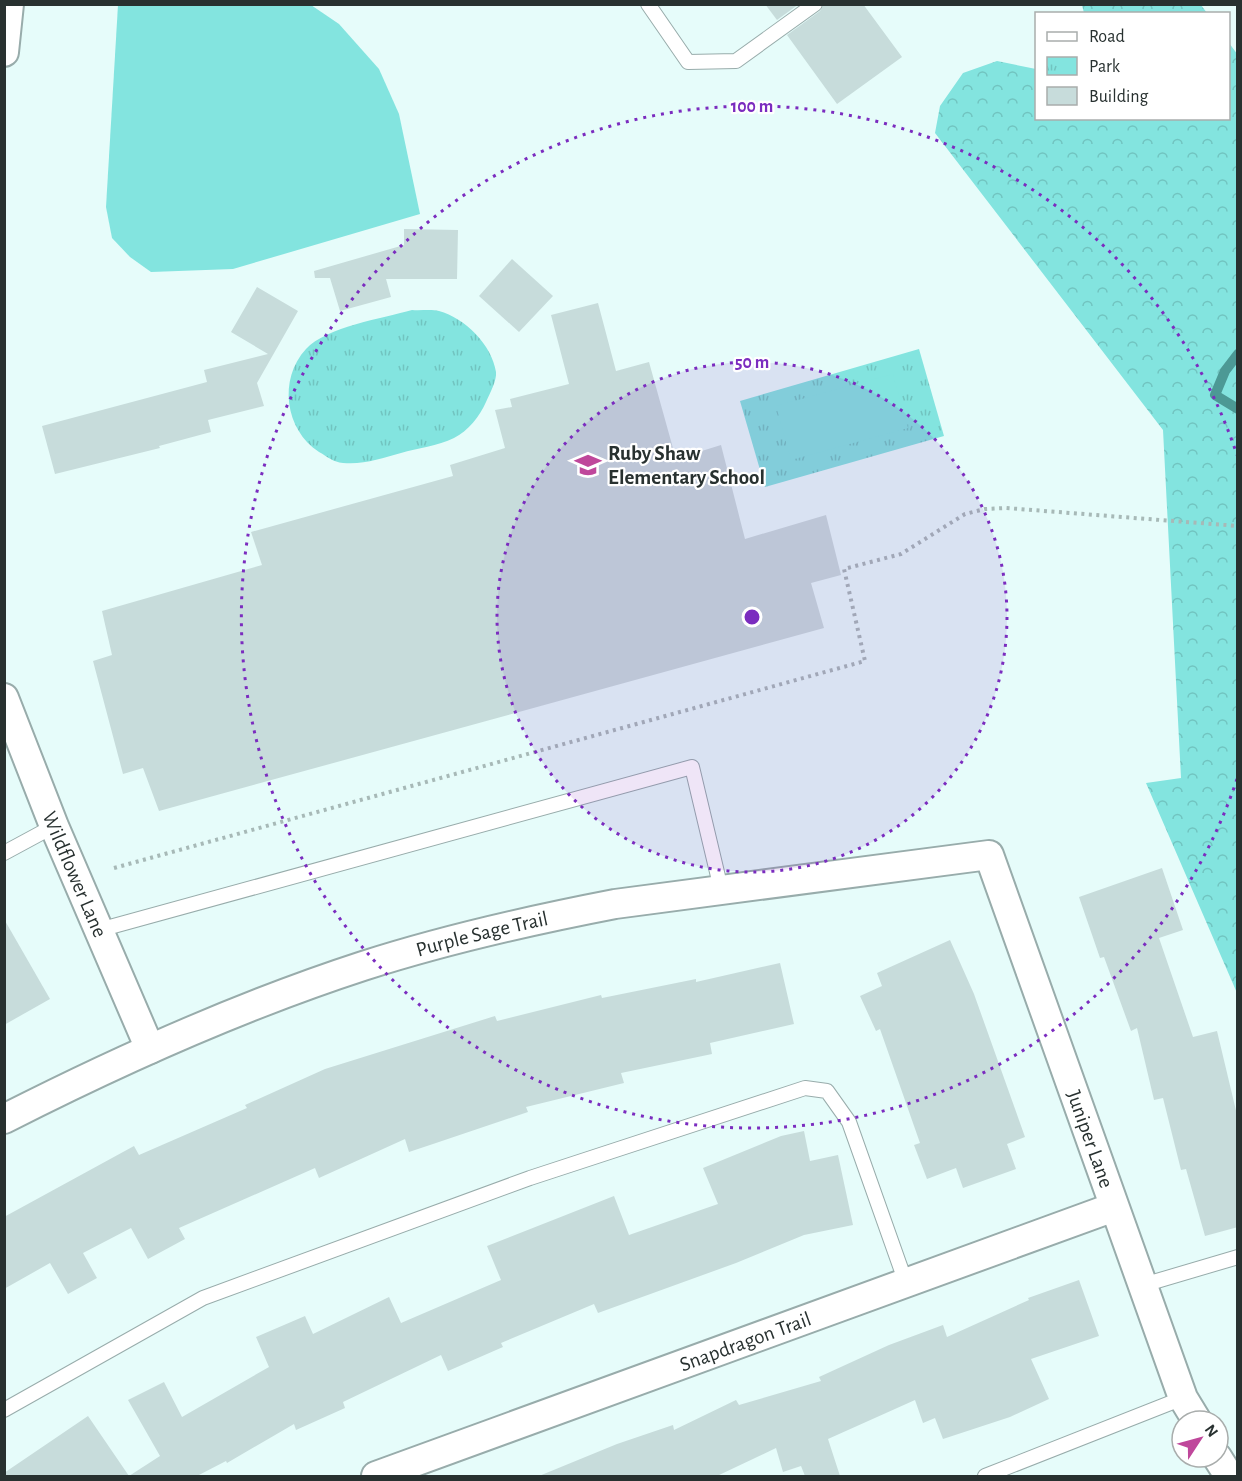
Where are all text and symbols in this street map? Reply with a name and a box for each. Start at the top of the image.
legend [1035,12,1230,120]
text: Road [1089,28,1125,46]
text: Park [1089,58,1121,76]
text: Building [1089,88,1149,106]
text: 100 m [731,98,773,116]
text: 50 m [735,354,769,372]
place label: Ruby Shaw Elementary School [608,443,765,488]
school or university icon: Ruby Shaw Elementary School [573,450,603,480]
centre of rings [742,607,762,627]
street label: Wildflower Lane [38,809,111,940]
street label: Purple Sage Trail [414,908,550,961]
street label: Juniper Lane [1063,1087,1117,1191]
street label: Snapdragon Trail [677,1308,814,1375]
north arrow [1170,1409,1230,1469]
text: N [1202,1422,1221,1440]

